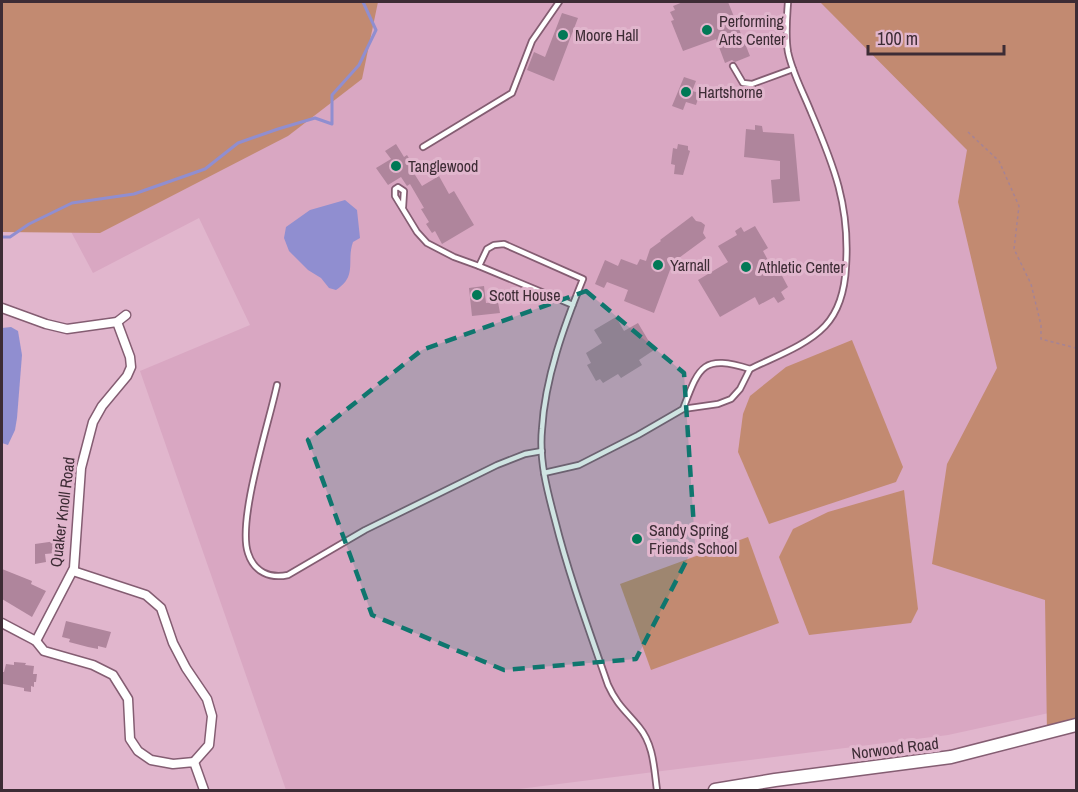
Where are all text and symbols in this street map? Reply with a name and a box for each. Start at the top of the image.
place label: Performing Arts Center [718,10,786,50]
scale bar [868,18,1004,56]
marker: Performing Arts Center [700,23,714,37]
place label: Moore Hall [575,24,639,46]
text: 100 m [877,26,918,51]
marker: Moore Hall [556,28,570,42]
place label: Hartshorne [698,81,763,103]
marker: Hartshorne [679,85,693,99]
place label: Tanglewood [408,155,478,177]
marker: Tanglewood [389,159,403,173]
place label: Yarnall [670,254,710,276]
place label: Athletic Center [757,256,845,278]
marker: Yarnall [651,258,665,272]
marker: Athletic Center [739,260,753,274]
place label: Scott House [489,284,560,306]
marker: Scott House [470,288,484,302]
street label: Quaker Knoll Road [44,456,80,568]
place label: Sandy Spring Friends School [649,519,737,559]
marker: Sandy Spring Friends School [630,532,644,546]
street label: Norwood Road [850,732,940,764]

